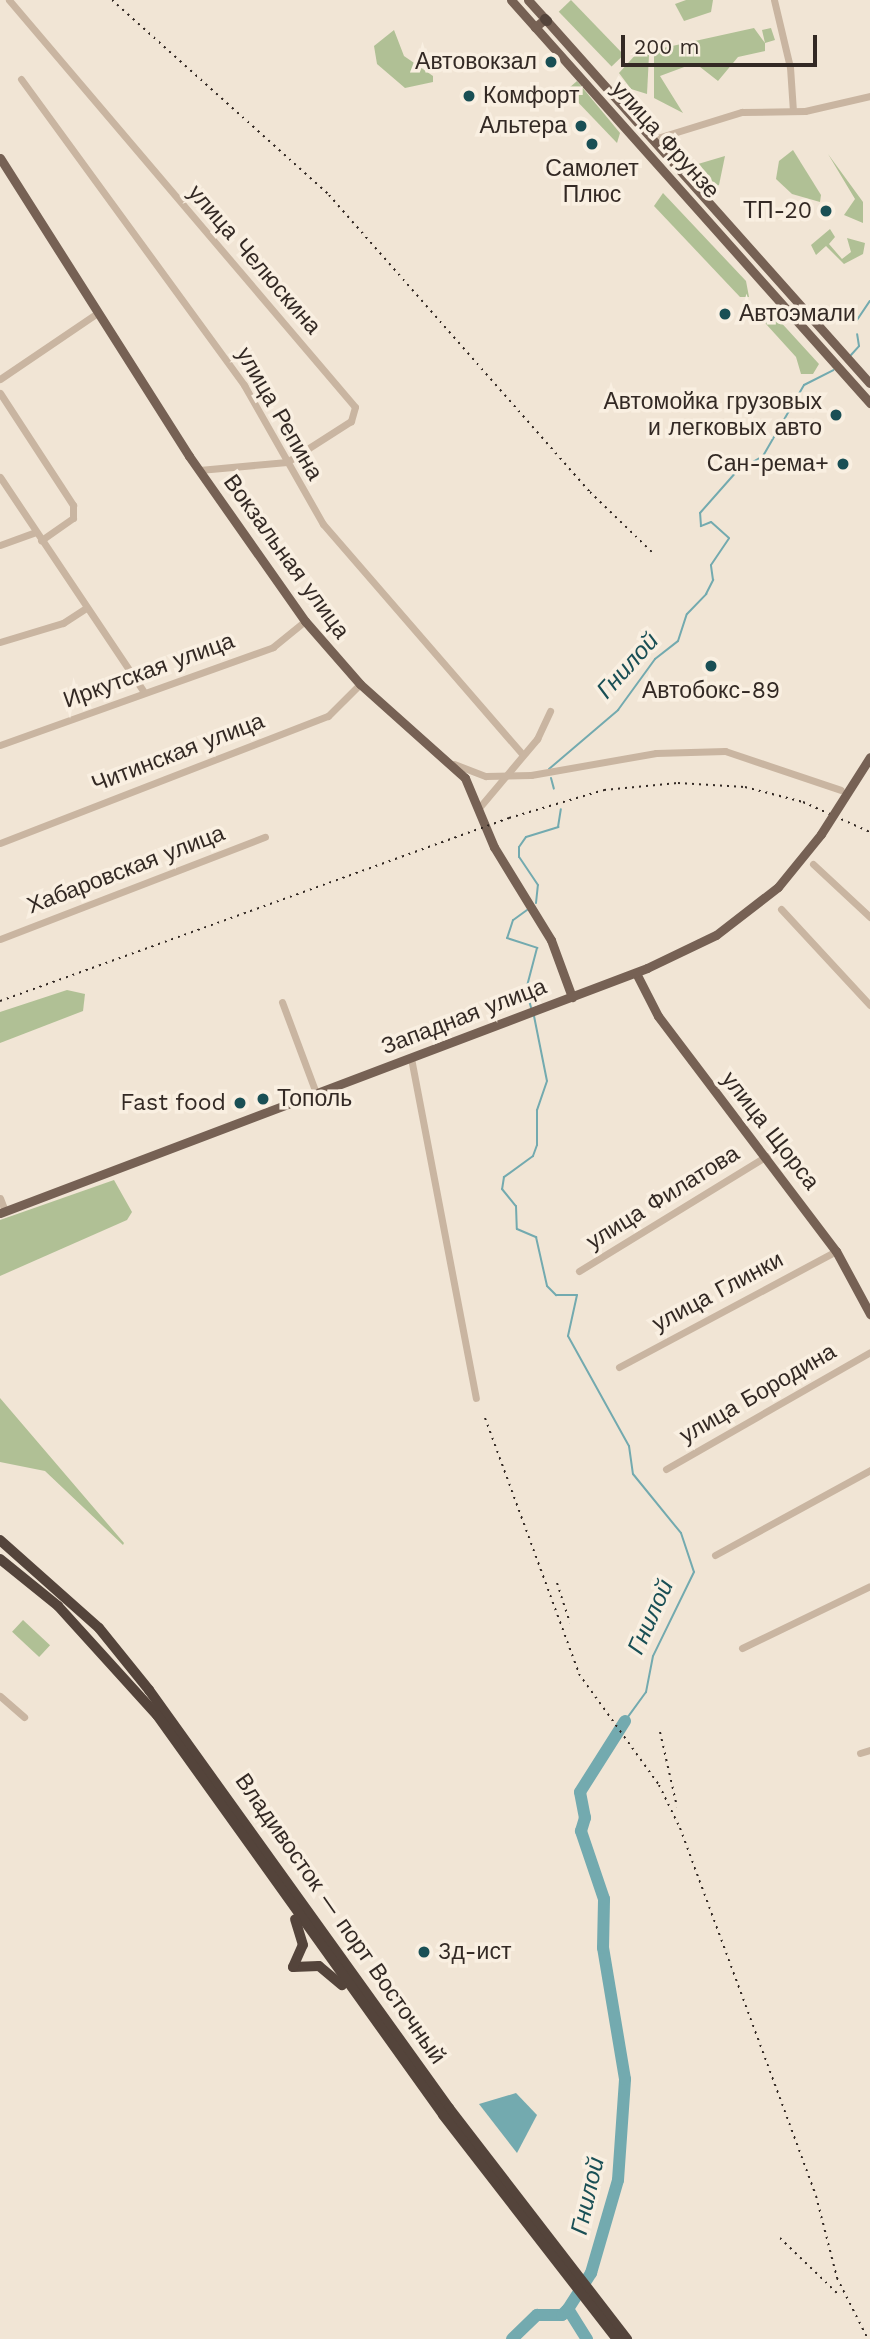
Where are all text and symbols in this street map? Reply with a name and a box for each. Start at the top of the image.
scale bar [625,21,821,65]
text: 200 m [634,34,700,59]
place label: Автовокзал [415,48,537,76]
marker: Автовокзал [543,54,559,70]
street label: улица Фрунзе [605,76,725,204]
place label: Комфорт [483,82,580,110]
marker: Комфорт [461,88,477,104]
place label: Альтера [479,112,567,140]
marker: Альтера [573,118,589,134]
marker: Самолет Плюс [584,136,600,152]
place label: Самолет Плюс [545,155,639,209]
street label: улица Челюскина [182,180,326,340]
place label: ТП-20 [743,197,812,225]
marker: ТП-20 [818,203,834,219]
place label: Автоэмали [739,300,856,328]
marker: Автоэмали [717,306,733,322]
street label: улица Репина [230,343,328,485]
place label: Автомойка грузовых и легковых авто [603,388,822,442]
marker: Автомойка грузовых и легковых авто [828,407,844,423]
place label: Сан-рема+ [707,450,829,478]
marker: Сан-рема+ [835,456,851,472]
street label: Вокзальная улица [217,470,355,644]
street label: Иркутская улица [60,627,238,715]
water label: Гнилой [591,627,665,705]
marker: Автобокс-89 [703,658,719,674]
place label: Автобокс-89 [642,677,780,705]
street label: Читинская улица [88,707,268,799]
street label: Хабаровская улица [23,820,229,920]
street label: Западная улица [378,973,550,1061]
street label: улица Щорса [715,1066,825,1196]
place label: Тополь [277,1085,352,1113]
place label: Fast food [120,1089,226,1117]
marker: Тополь [255,1091,271,1107]
marker: Fast food [232,1095,248,1111]
street label: улица Филатова [582,1140,744,1256]
street label: улица Глинки [648,1246,788,1338]
street label: улица Бородина [675,1338,841,1450]
water label: Гнилой [622,1575,680,1659]
street label: Владивосток — порт Восточный [229,1768,451,2070]
place label: 3д-ист [438,1938,511,1966]
marker: 3д-ист [416,1944,432,1960]
water label: Гнилой [565,2154,611,2238]

